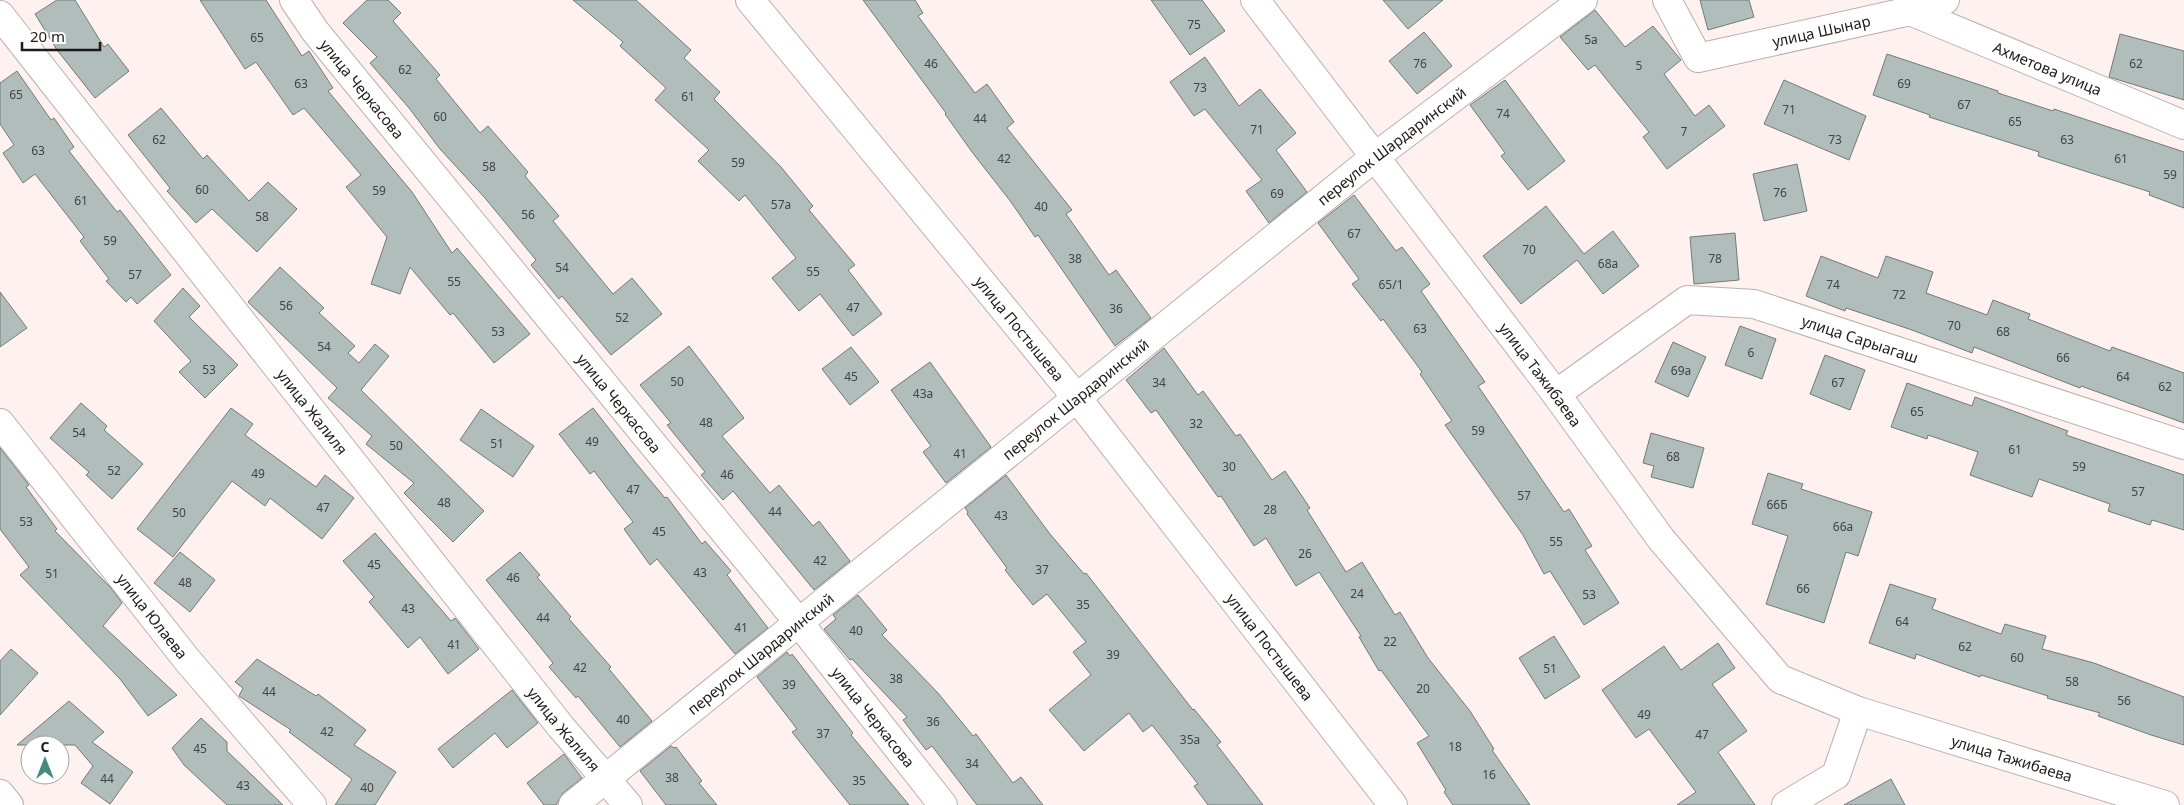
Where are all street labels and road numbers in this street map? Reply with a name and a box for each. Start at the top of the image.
street label: улица Шынар [1770,10,1872,51]
street label: улица Черкасова [316,35,409,143]
street label: Ахметова улица [1990,37,2105,100]
street label: переулок Шардаринский [1313,82,1470,210]
street label: улица Постышева [971,272,1069,385]
street label: улица Сарыагаш [1799,310,1921,367]
street label: улица Тажибаева [1495,318,1586,431]
street label: переулок Шардаринский [998,334,1153,464]
street label: улица Черкасова [573,349,666,457]
street label: улица Жалиля [273,365,353,459]
street label: улица Юлаева [113,569,192,663]
street label: переулок Шардаринский [683,588,838,719]
street label: улица Постышева [1222,589,1318,704]
street label: улица Черкасова [827,663,919,771]
street label: улица Жалиля [523,683,605,776]
street label: улица Тажибаева [1949,730,2075,786]

